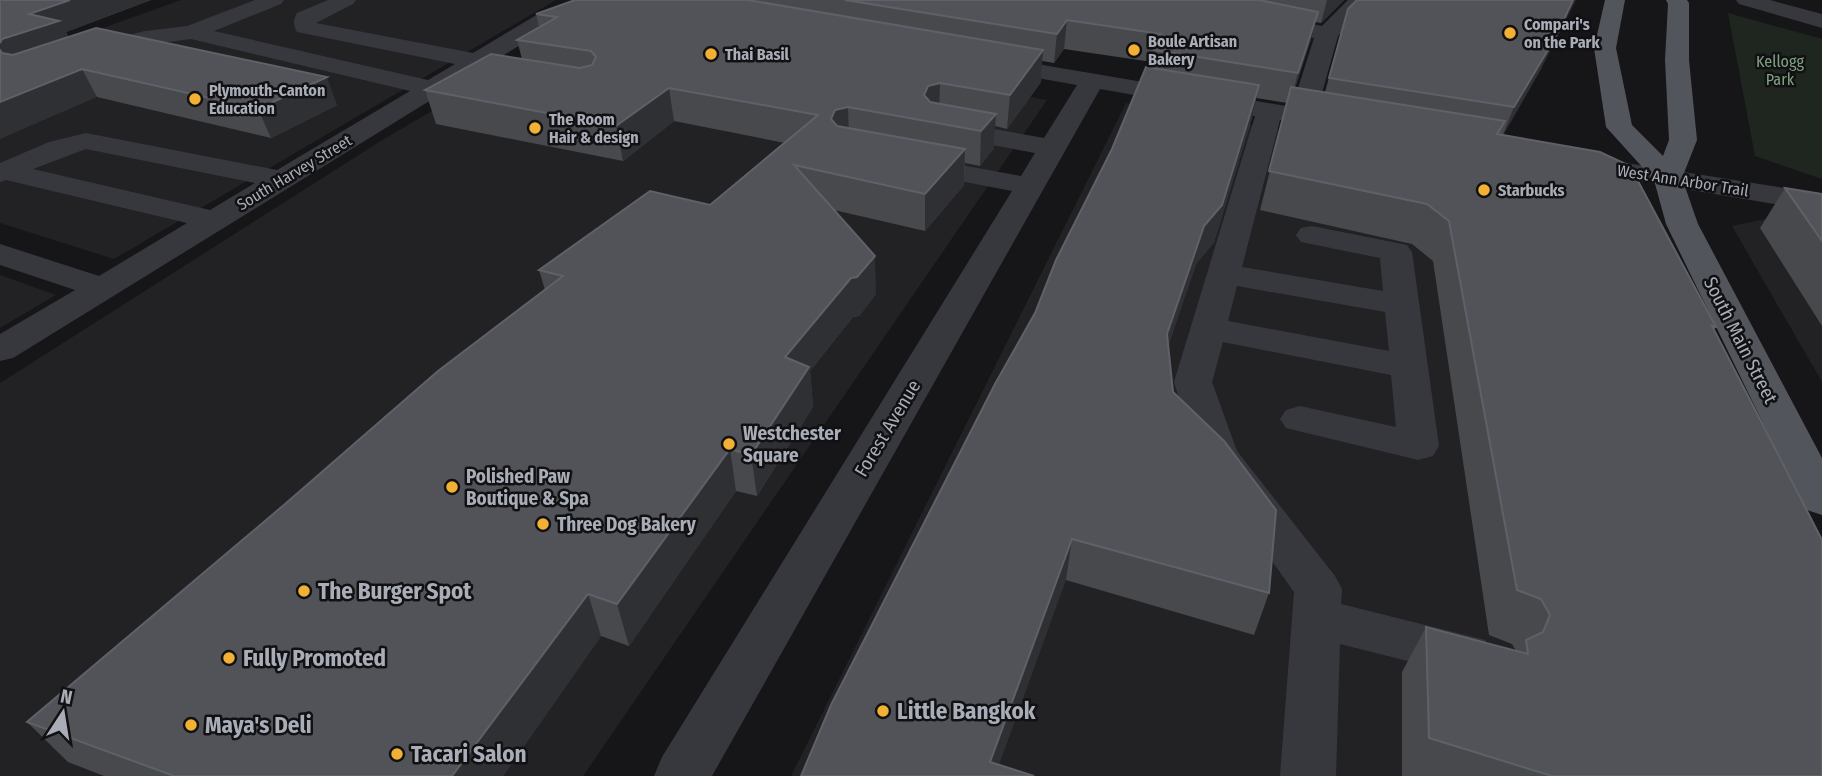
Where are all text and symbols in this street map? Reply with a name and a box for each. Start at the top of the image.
place label: Compari's on the Park [1524,15,1600,52]
marker: Compari's on the Park [1502,25,1518,41]
place label: Boule Artisan Bakery [1148,32,1237,69]
marker: Boule Artisan Bakery [1126,42,1142,58]
place label: Thai Basil [725,45,790,64]
marker: Thai Basil [703,46,719,62]
park label: Kellogg Park [1756,52,1804,89]
place label: Plymouth-Canton Education [209,81,325,118]
marker: Plymouth-Canton Education [187,91,203,107]
place label: The Room Hair & design [549,110,639,147]
marker: The Room Hair & design [527,120,543,136]
street label: South Harvey Street [233,130,356,214]
street label: West Ann Arbor Trail [1616,161,1750,200]
place label: Starbucks [1498,181,1565,200]
marker: Starbucks [1476,182,1492,198]
street label: South Main Street [1699,273,1783,408]
street label: Forest Avenue [849,376,925,481]
place label: Westchester Square [743,422,842,467]
marker: Westchester Square [721,436,737,452]
place label: Polished Paw Boutique & Spa [466,465,589,510]
marker: Polished Paw Boutique & Spa [444,479,460,495]
place label: Three Dog Bakery [557,513,697,536]
marker: Three Dog Bakery [535,516,551,532]
place label: The Burger Spot [318,577,472,605]
marker: The Burger Spot [296,583,312,599]
place label: Fully Promoted [243,644,386,672]
marker: Fully Promoted [221,650,237,666]
north arrow [28,678,98,748]
text: N [58,684,74,709]
place label: Little Bangkok [897,697,1036,725]
marker: Little Bangkok [875,703,891,719]
place label: Maya's Deli [205,711,312,739]
marker: Maya's Deli [183,717,199,733]
place label: Tacari Salon [411,740,527,768]
marker: Tacari Salon [389,746,405,762]

